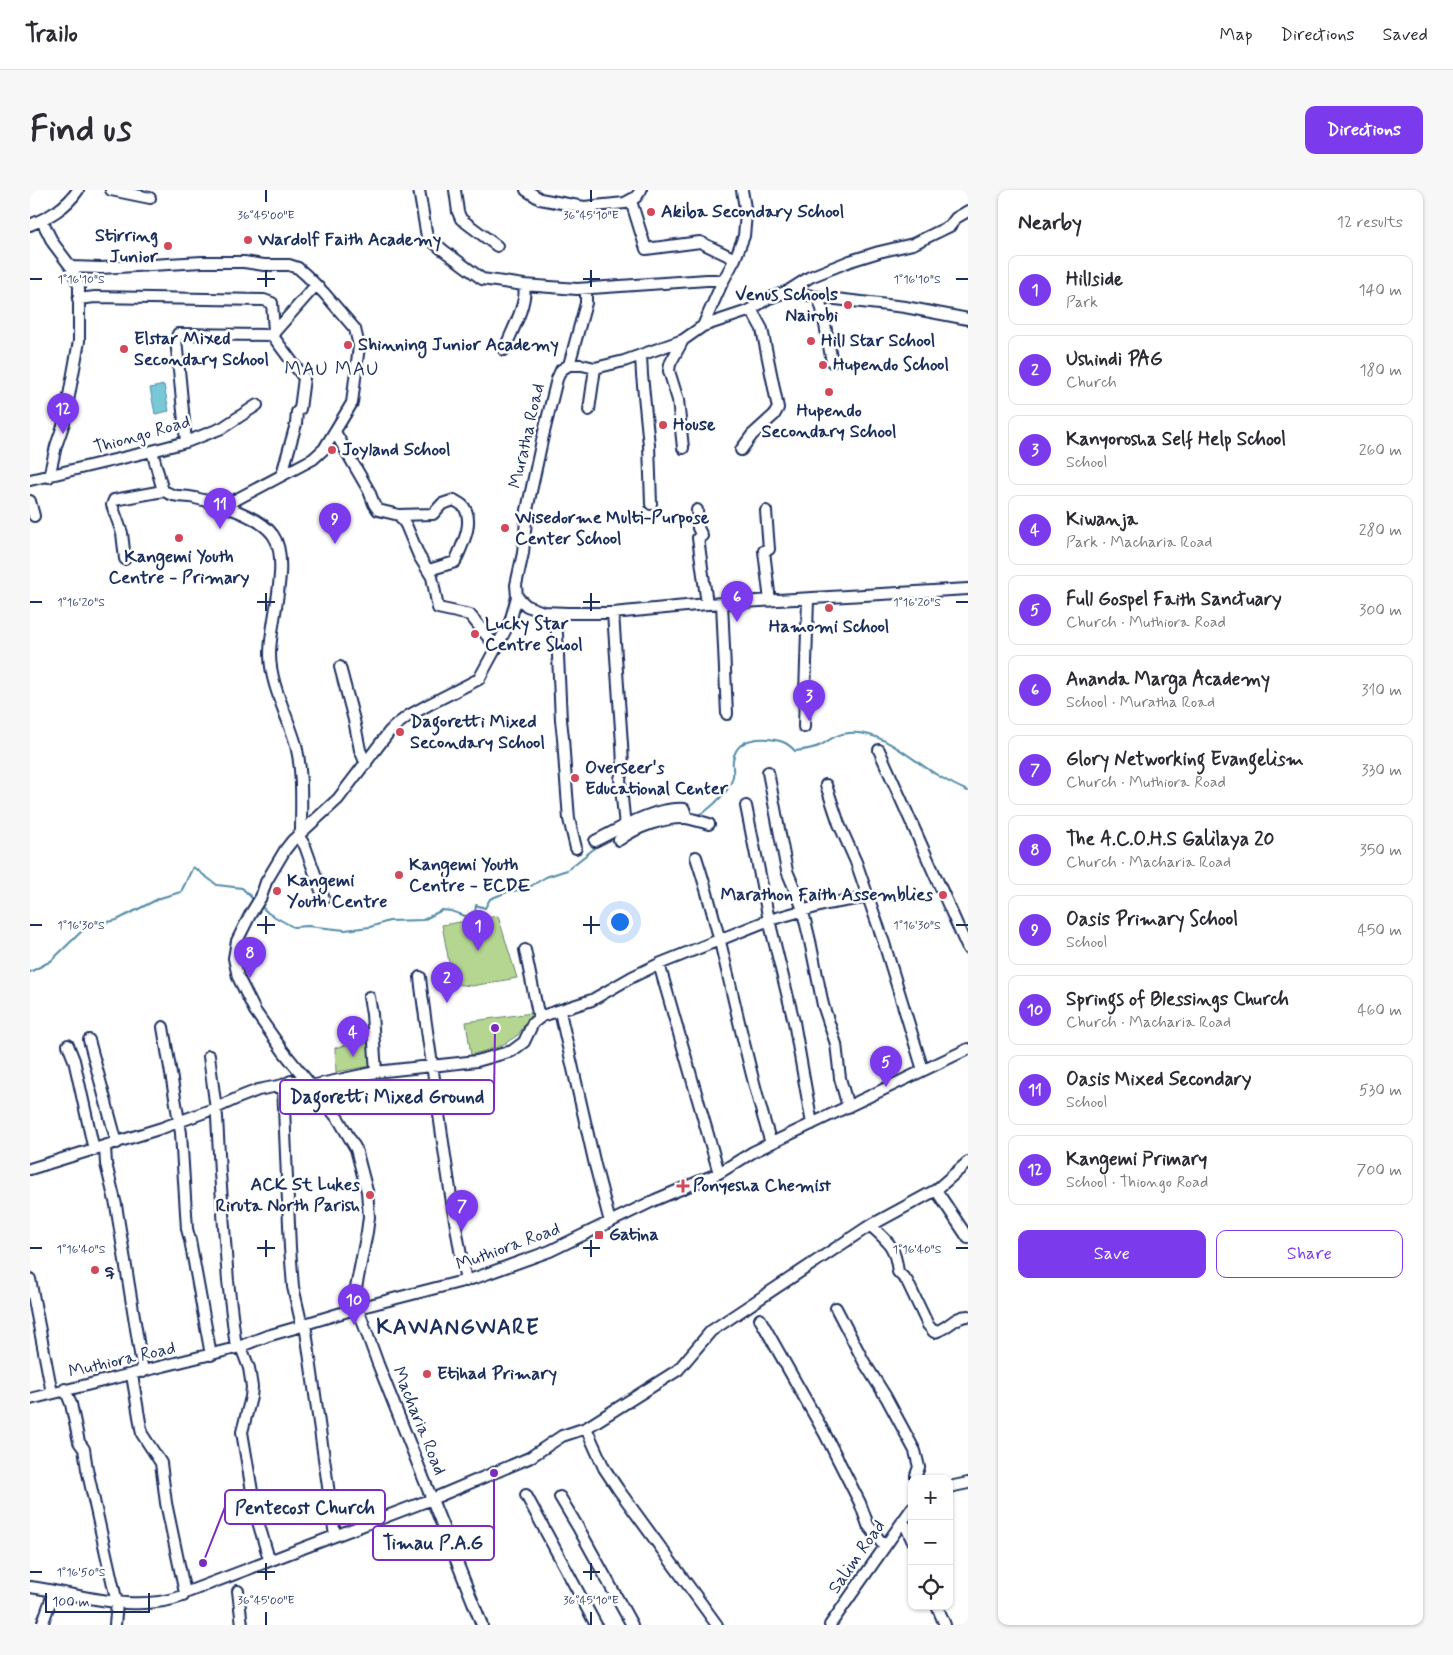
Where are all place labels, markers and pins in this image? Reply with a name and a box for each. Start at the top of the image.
place label: Akiba Secondary School [661,200,844,224]
marker: Akiba Secondary School [645,206,657,218]
place label: Stirring Junior [95,224,159,269]
place label: Wardolf Faith Academy [257,228,441,252]
marker: Wardolf Faith Academy [242,234,254,246]
marker: Stirring Junior [162,240,174,252]
place label: Venus Schools Nairobi [735,283,838,328]
marker: Venus Schools Nairobi [842,299,854,311]
place label: Elstar Mixed Secondary School [134,327,269,372]
place label: Hill Star School [821,329,935,353]
place label: Shinning Junior Academy [358,333,559,359]
marker: Hill Star School [805,335,817,347]
marker: Shinning Junior Academy [342,339,354,351]
marker: Elstar Mixed Secondary School [118,343,130,355]
place label: Hupendo School [833,353,949,377]
marker: Hupendo School [817,359,829,371]
marker: Hupendo Secondary School [823,386,835,398]
pin: 12 [47,393,79,434]
place label: Hupendo Secondary School [762,399,896,444]
place label: House [673,413,716,437]
marker: House [657,419,669,431]
place label: Joyland School [342,438,450,462]
marker: Joyland School [326,444,338,456]
pin: 11 [204,488,236,529]
pin: 9 [319,503,351,544]
place label: Wisedorme Multi-Purpose Center School [514,506,710,551]
marker: Wisedorme Multi-Purpose Center School [499,522,511,534]
marker: Kangemi Youth Centre - Primary [173,532,185,544]
place label: Kangemi Youth Centre - Primary [109,545,249,590]
pin: 6 [721,581,753,622]
marker: Hamomi School [823,602,835,614]
place label: Lucky Star Centre Shool [485,612,583,657]
place label: Hamomi School [769,615,889,639]
marker: Lucky Star Centre Shool [469,628,481,640]
pin: 3 [793,680,825,721]
place label: Dagoretti Mixed Secondary School [410,710,545,755]
marker: Dagoretti Mixed Secondary School [394,726,406,738]
place label: Overseer's Educational Center [585,756,729,801]
marker: Overseer's Educational Center [569,772,581,784]
place label: Kangemi Youth Centre - ECDE [409,853,531,898]
place label: Kangemi Youth Centre [287,869,387,914]
marker: Kangemi Youth Centre - ECDE [393,869,405,881]
place label: Marathon Faith Assemblies [720,883,933,907]
marker: Kangemi Youth Centre [271,885,283,897]
marker: Marathon Faith Assemblies [937,889,949,901]
pin: 1 [462,910,494,951]
pin: 8 [234,937,266,978]
pin: 2 [431,962,463,1003]
pin: 4 [337,1016,369,1057]
pin: 5 [870,1046,902,1087]
callout: Dagoretti Mixed Ground [280,1080,494,1114]
place label: ACK St Lukes Riruta North Parish [216,1173,360,1218]
place label: Ponyesha Chemist [693,1174,832,1198]
marker: Ponyesha Chemist [677,1180,689,1192]
marker: ACK St Lukes Riruta North Parish [364,1189,376,1201]
pin: 7 [446,1190,478,1231]
place label: Gatina [609,1223,659,1247]
marker: Gatina [593,1229,605,1241]
place label: q [104,1258,115,1282]
marker: q [89,1264,101,1276]
pin: 10 [338,1284,370,1325]
place label: Etihad Primary [437,1362,557,1386]
marker: Etihad Primary [421,1368,433,1380]
callout: Pentecost Church [225,1490,385,1524]
callout: Timau P.A.G [373,1526,494,1560]

